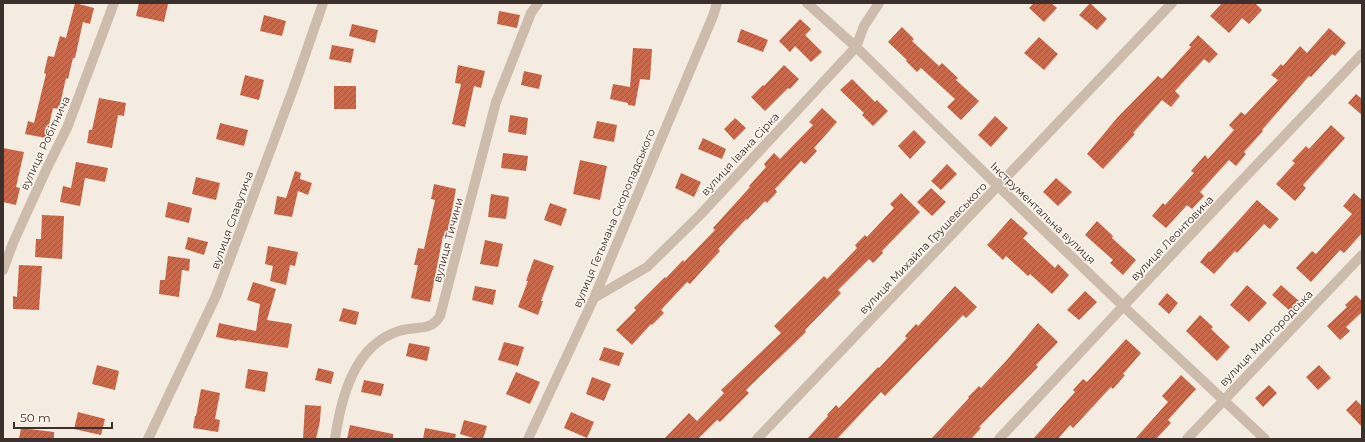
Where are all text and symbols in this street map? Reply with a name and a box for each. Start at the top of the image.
street label: вулиця Робітнича [17,94,73,192]
street label: вулиця Івана Сірка [698,110,782,198]
street label: вулиця Гетьмана Скоропадського [570,126,658,310]
street label: Інструментальна вулиця [987,159,1099,267]
street label: вулиця Славутича [208,169,256,271]
street label: вулиця Михайла Грушевського [856,179,990,317]
street label: вулиця Леонтовича [1128,192,1216,284]
street label: вулиця Тичини [430,196,466,284]
street label: вулиця Миргородська [1216,287,1316,389]
scale bar [14,404,112,430]
text: 50 m [20,410,51,425]

